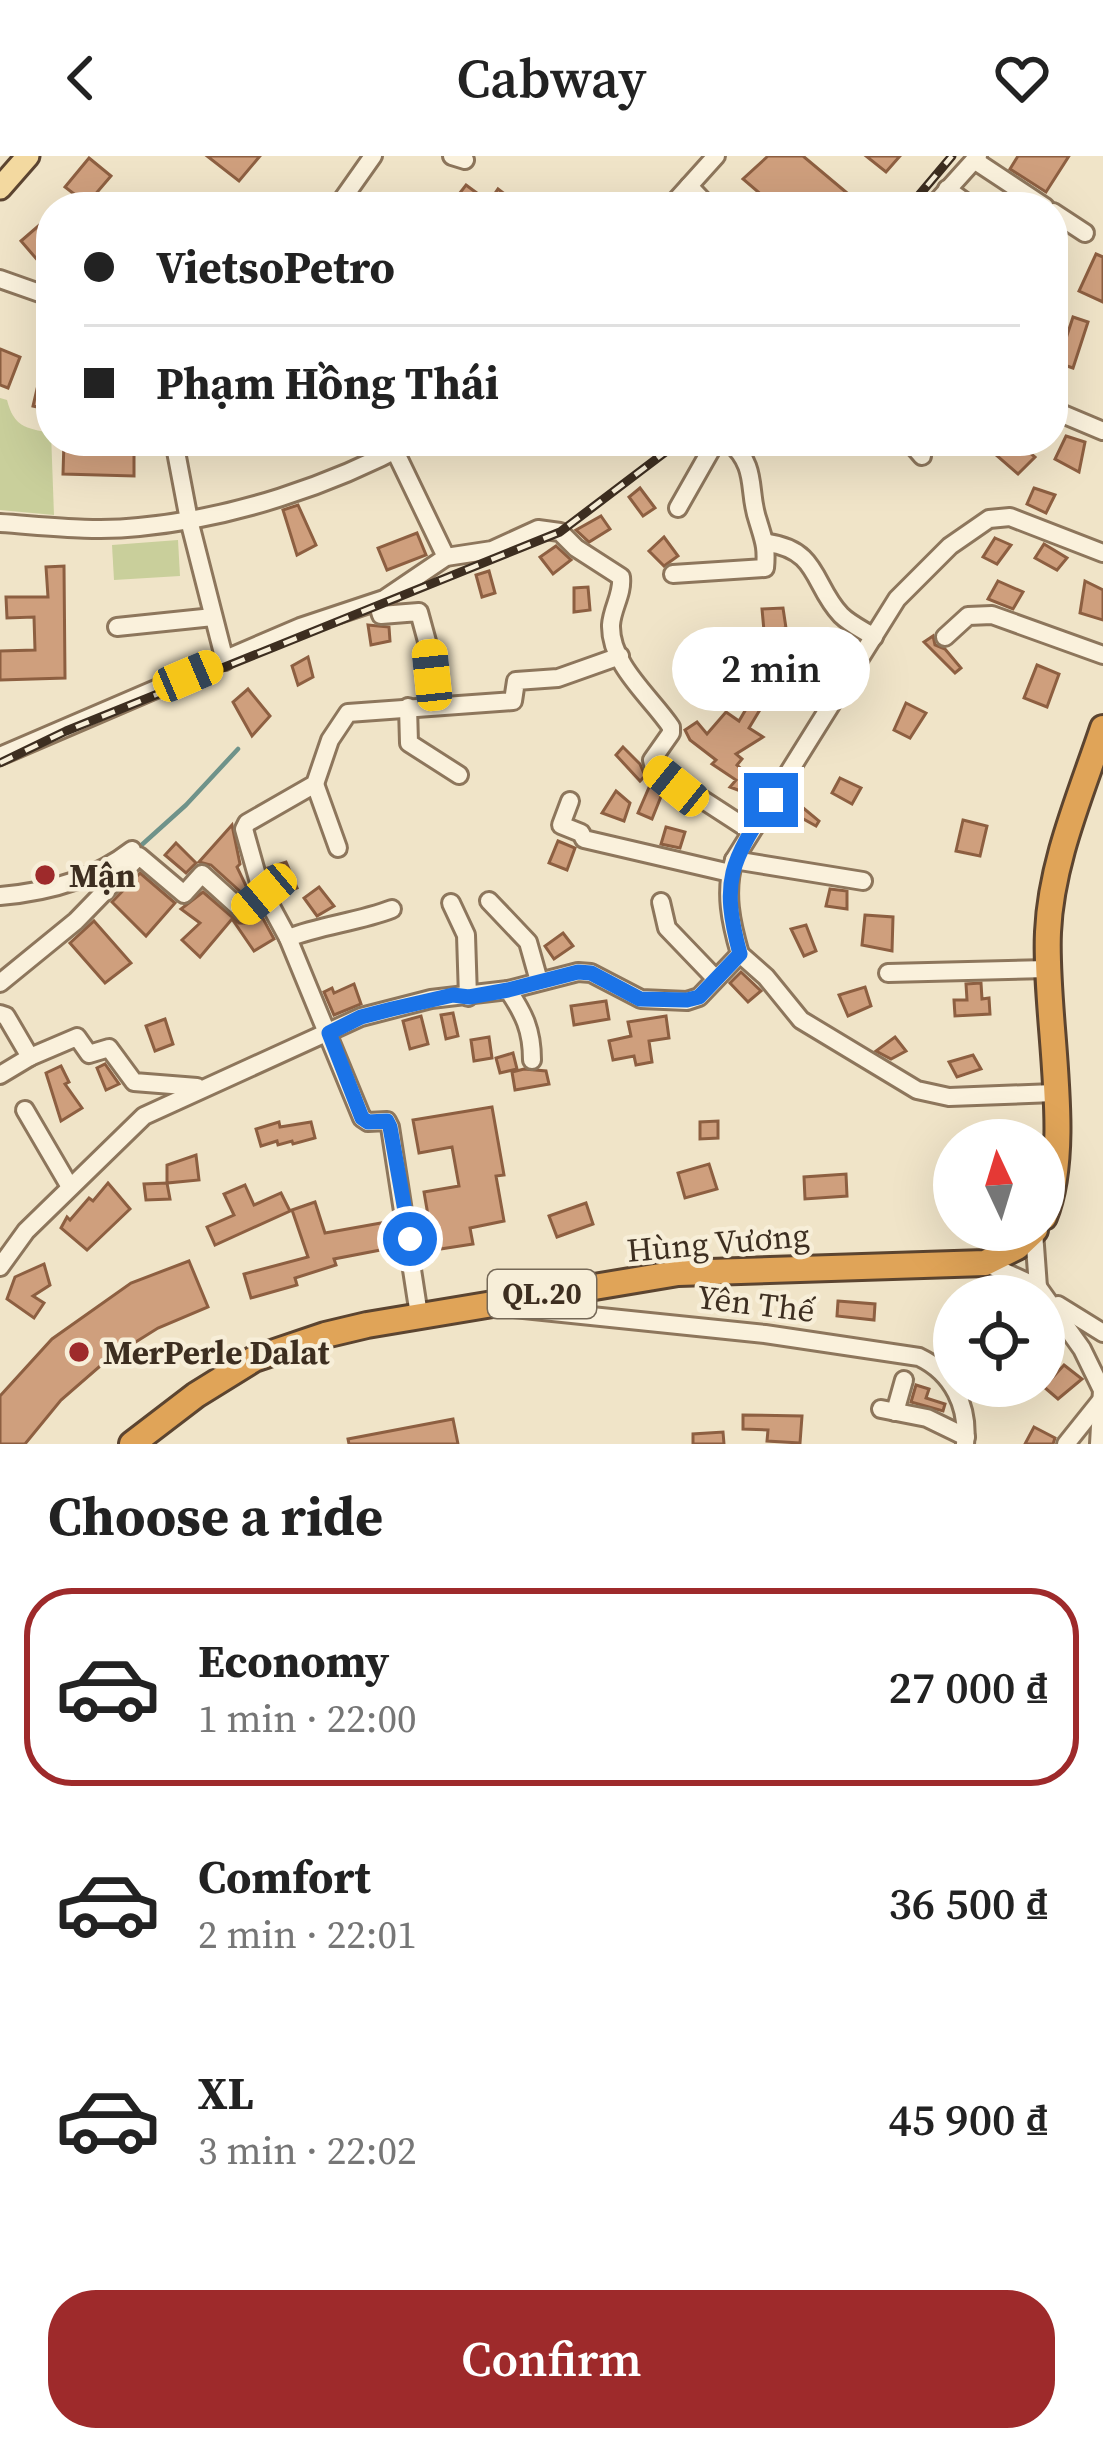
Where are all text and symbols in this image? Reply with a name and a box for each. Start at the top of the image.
text: Cabway [457,41,646,115]
icon: back [48,45,114,111]
icon: heart [989,45,1055,111]
text: VietsoPetro [156,236,395,298]
text: Phạm Hồng Thái [156,352,499,414]
callout: 2 min [672,626,870,710]
car [410,637,454,713]
text: 2 min [721,642,821,695]
car [148,645,228,707]
car [637,749,715,823]
route end [744,773,798,827]
place label: Mận [69,853,136,898]
car [225,857,303,931]
marker: Mận [32,862,58,888]
north arrow [933,1119,1065,1251]
map controls [933,1119,1065,1407]
route start [383,1212,437,1266]
street label: Hùng Vương [625,1212,811,1273]
road number: QL.20 [488,1270,596,1318]
street label: Yên Thế [694,1274,818,1333]
button: locate [933,1275,1065,1407]
place label: MerPerle Dalat [103,1330,331,1375]
marker: MerPerle Dalat [66,1339,92,1365]
text: Choose a ride [48,1479,383,1553]
text: Economy [198,1630,389,1692]
icon: car [54,1633,162,1741]
text: 27 000 ₫ [888,1656,1049,1718]
text: 1 min · 22:00 [198,1692,417,1745]
text: Comfort [198,1846,371,1908]
icon: car [54,1849,162,1957]
text: 36 500 ₫ [888,1872,1049,1934]
text: 2 min · 22:01 [198,1908,417,1961]
text: XL [198,2062,254,2124]
icon: car [54,2065,162,2173]
text: 45 900 ₫ [888,2088,1049,2150]
text: 3 min · 22:02 [198,2124,417,2177]
button: Confirm [48,2290,1055,2428]

